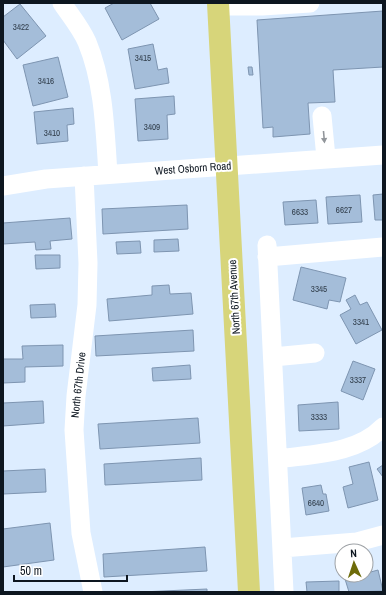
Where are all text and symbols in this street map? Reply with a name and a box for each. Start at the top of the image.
house number: 3422 [13,21,29,33]
house number: 3415 [135,52,151,64]
house number: 3416 [38,75,54,87]
house number: 3409 [144,121,160,133]
house number: 3410 [44,127,60,139]
one-way arrow [320,131,327,143]
street label: West Osborn Road [154,158,232,178]
house number: 6627 [336,204,352,216]
house number: 6633 [292,206,308,218]
street label: North 67th Avenue [225,259,243,335]
house number: 3345 [311,283,327,295]
house number: 3341 [353,316,369,328]
street label: North 67th Drive [68,351,88,419]
house number: 3337 [350,374,366,386]
house number: 3333 [311,411,327,423]
house number: 6640 [308,497,324,509]
north arrow [334,543,374,583]
text: N [350,546,357,560]
scale bar [14,557,127,583]
text: 50 m [20,563,42,579]

